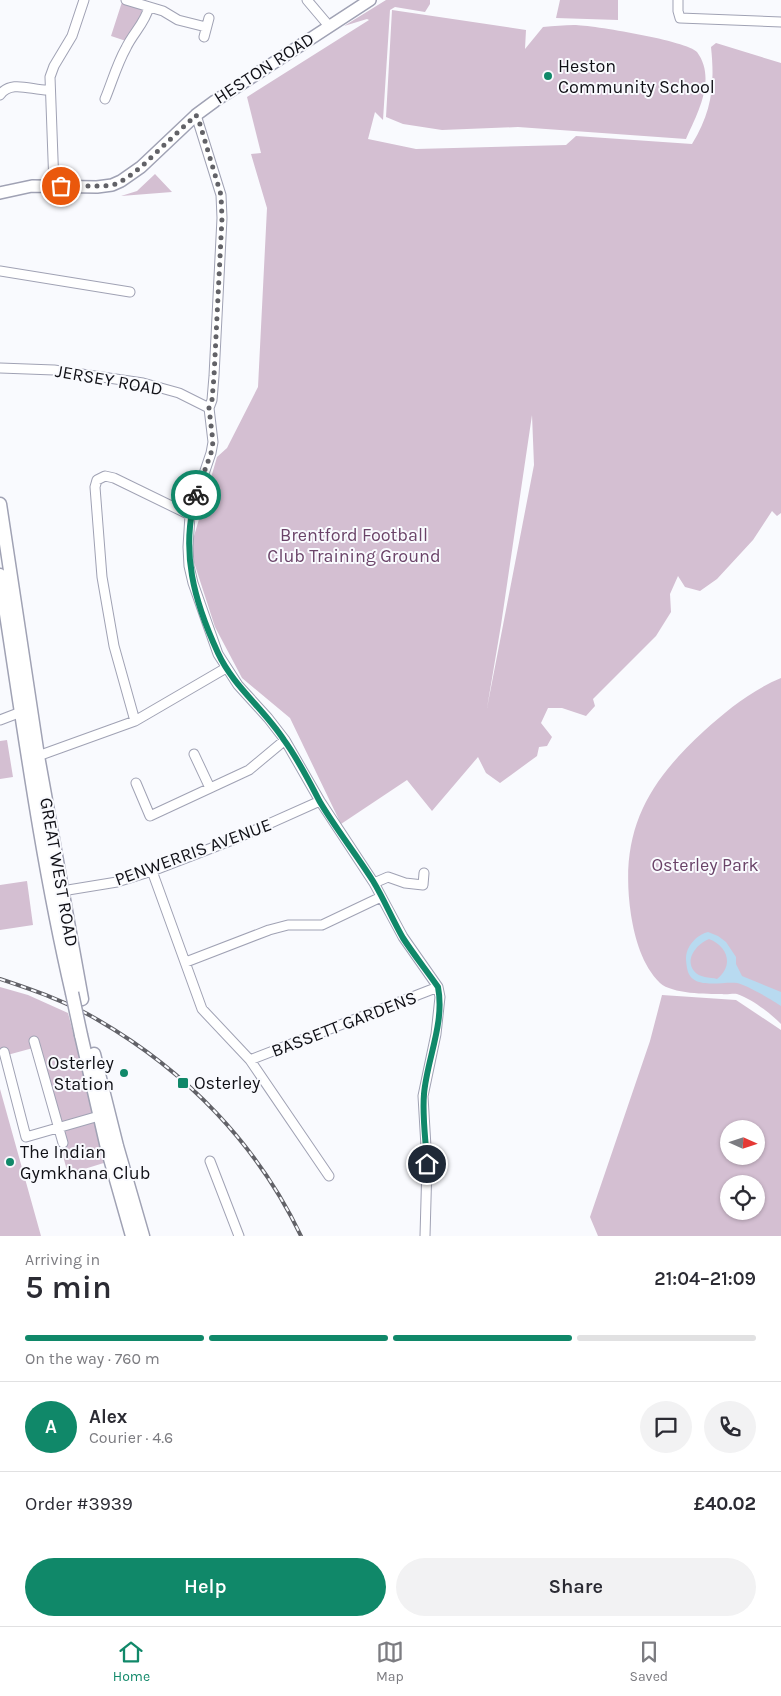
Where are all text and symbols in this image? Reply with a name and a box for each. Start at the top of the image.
street label: HESTON ROAD [210,27,318,109]
place label: Heston Community School [558,55,715,98]
marker: Heston Community School [542,70,554,82]
pin [40,165,82,207]
icon: bag [47,172,75,200]
street label: JERSEY ROAD [54,360,164,400]
courier [171,470,221,520]
icon: bike [182,481,210,509]
park label: Brentford Football Club Training Ground [267,524,441,567]
street label: GREAT WEST ROAD [35,796,83,948]
street label: PENWERRIS AVENUE [112,813,274,891]
park label: Osterley Park [651,854,759,876]
street label: BASSETT GARDENS [268,986,420,1062]
place label: Osterley Station [48,1052,115,1095]
marker: Osterley Station [118,1067,130,1079]
place label: Osterley [194,1072,261,1094]
marker: Osterley [176,1076,190,1090]
north arrow [720,1120,765,1165]
map controls [720,1120,765,1220]
place label: The Indian Gymkhana Club [20,1141,150,1184]
pin [406,1143,448,1185]
icon: home [413,1150,441,1178]
marker: The Indian Gymkhana Club [4,1156,16,1168]
button: locate [720,1175,765,1220]
text: Arriving in [25,1250,100,1269]
text: 21:04–21:09 [654,1268,756,1290]
text: 5 min [25,1269,112,1306]
text: On the way · 760 m [25,1349,160,1368]
button: chat [640,1401,692,1453]
button: phone [704,1401,756,1453]
text: Alex [89,1406,127,1428]
text: A [45,1416,57,1438]
text: Courier · 4.6 [89,1428,173,1447]
text: Order #3939 [25,1493,133,1515]
text: £40.02 [694,1493,756,1515]
button: Help [25,1558,386,1616]
button: Share [396,1558,756,1616]
tab: Home [113,1638,150,1685]
tab: Map [376,1638,404,1685]
tab: Saved [629,1638,668,1685]

